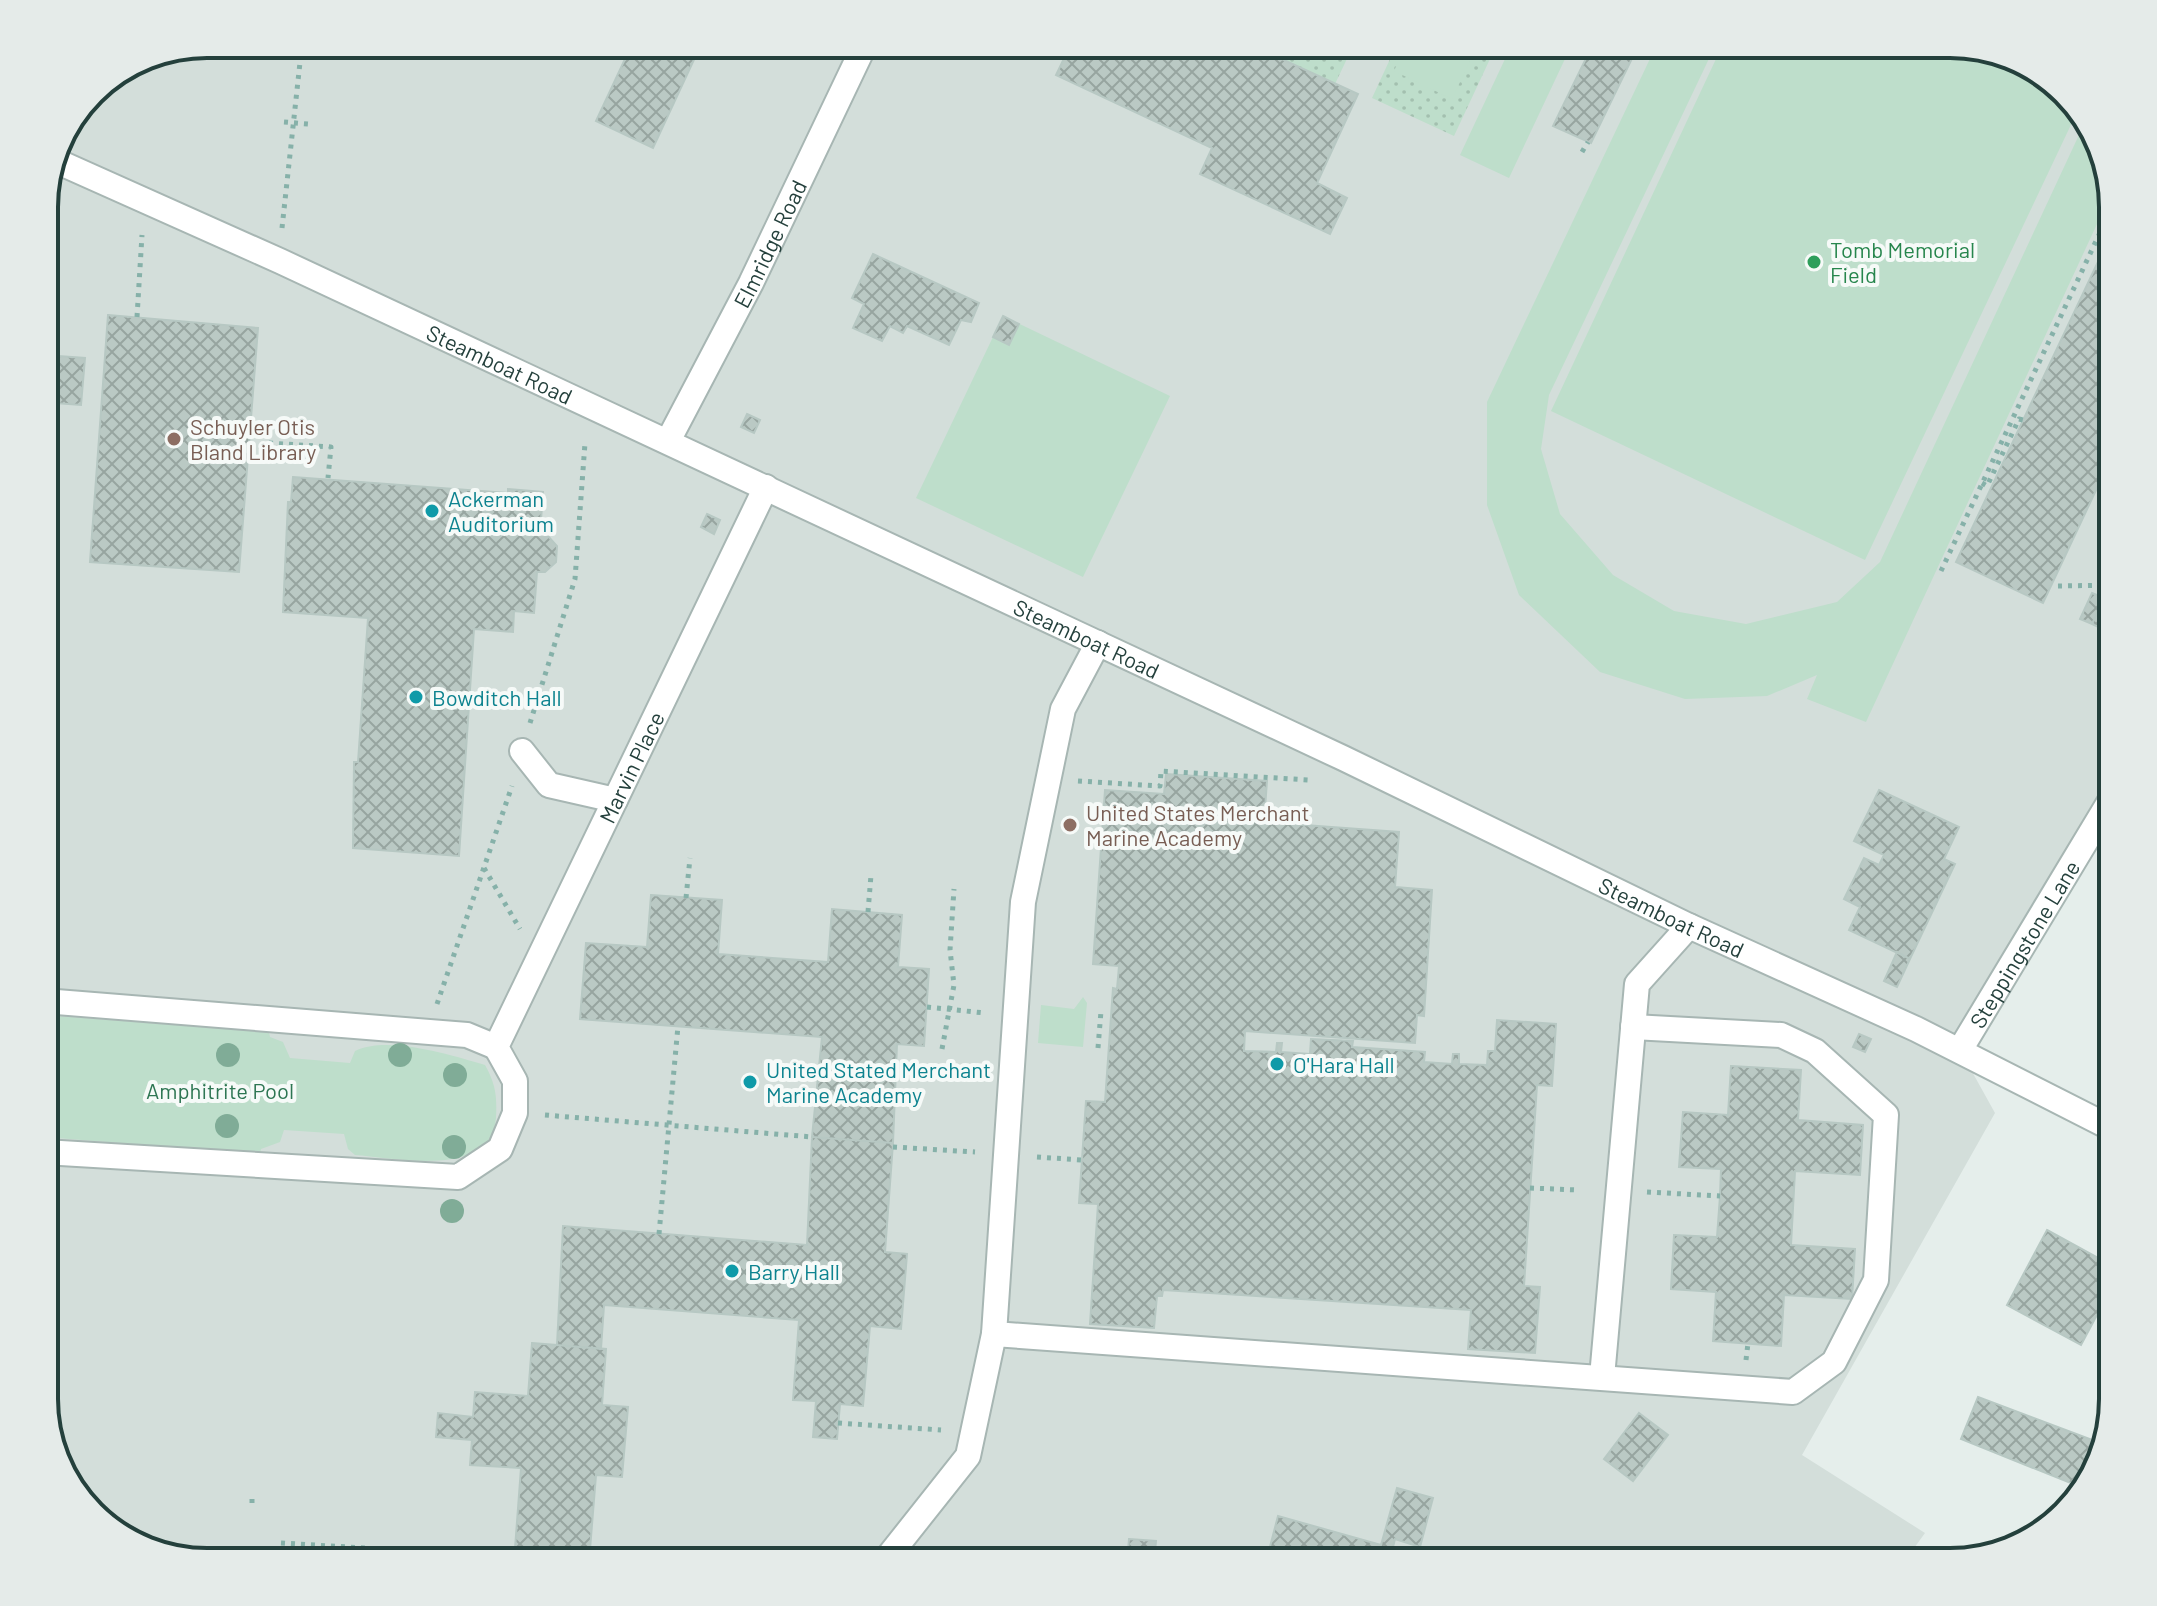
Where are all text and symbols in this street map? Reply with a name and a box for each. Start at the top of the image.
street label: Elmridge Road [727,175,811,312]
place label: Tomb Memorial Field [1830,236,1975,287]
marker: Tomb Memorial Field [1805,253,1823,271]
street label: Steamboat Road [423,319,577,409]
place label: Schuyler Otis Bland Library [190,413,316,464]
marker: Schuyler Otis Bland Library [165,430,183,448]
place label: Ackerman Auditorium [448,485,554,536]
marker: Ackerman Auditorium [423,502,441,520]
street label: Steamboat Road [1010,593,1164,683]
place label: Bowditch Hall [432,684,562,710]
marker: Bowditch Hall [407,688,425,706]
street label: Marvin Place [593,707,669,827]
place label: United States Merchant Marine Academy [1086,799,1310,850]
marker: United States Merchant Marine Academy [1061,816,1079,834]
street label: Steppingstone Lane [1964,855,2084,1032]
street label: Steamboat Road [1595,871,1748,962]
place label: O'Hara Hall [1293,1051,1395,1077]
marker: O'Hara Hall [1268,1055,1286,1073]
place label: United Stated Merchant Marine Academy [766,1056,991,1107]
marker: United Stated Merchant Marine Academy [741,1073,759,1091]
park label: Amphitrite Pool [146,1077,294,1103]
place label: Barry Hall [748,1258,840,1284]
marker: Barry Hall [723,1262,741,1280]

